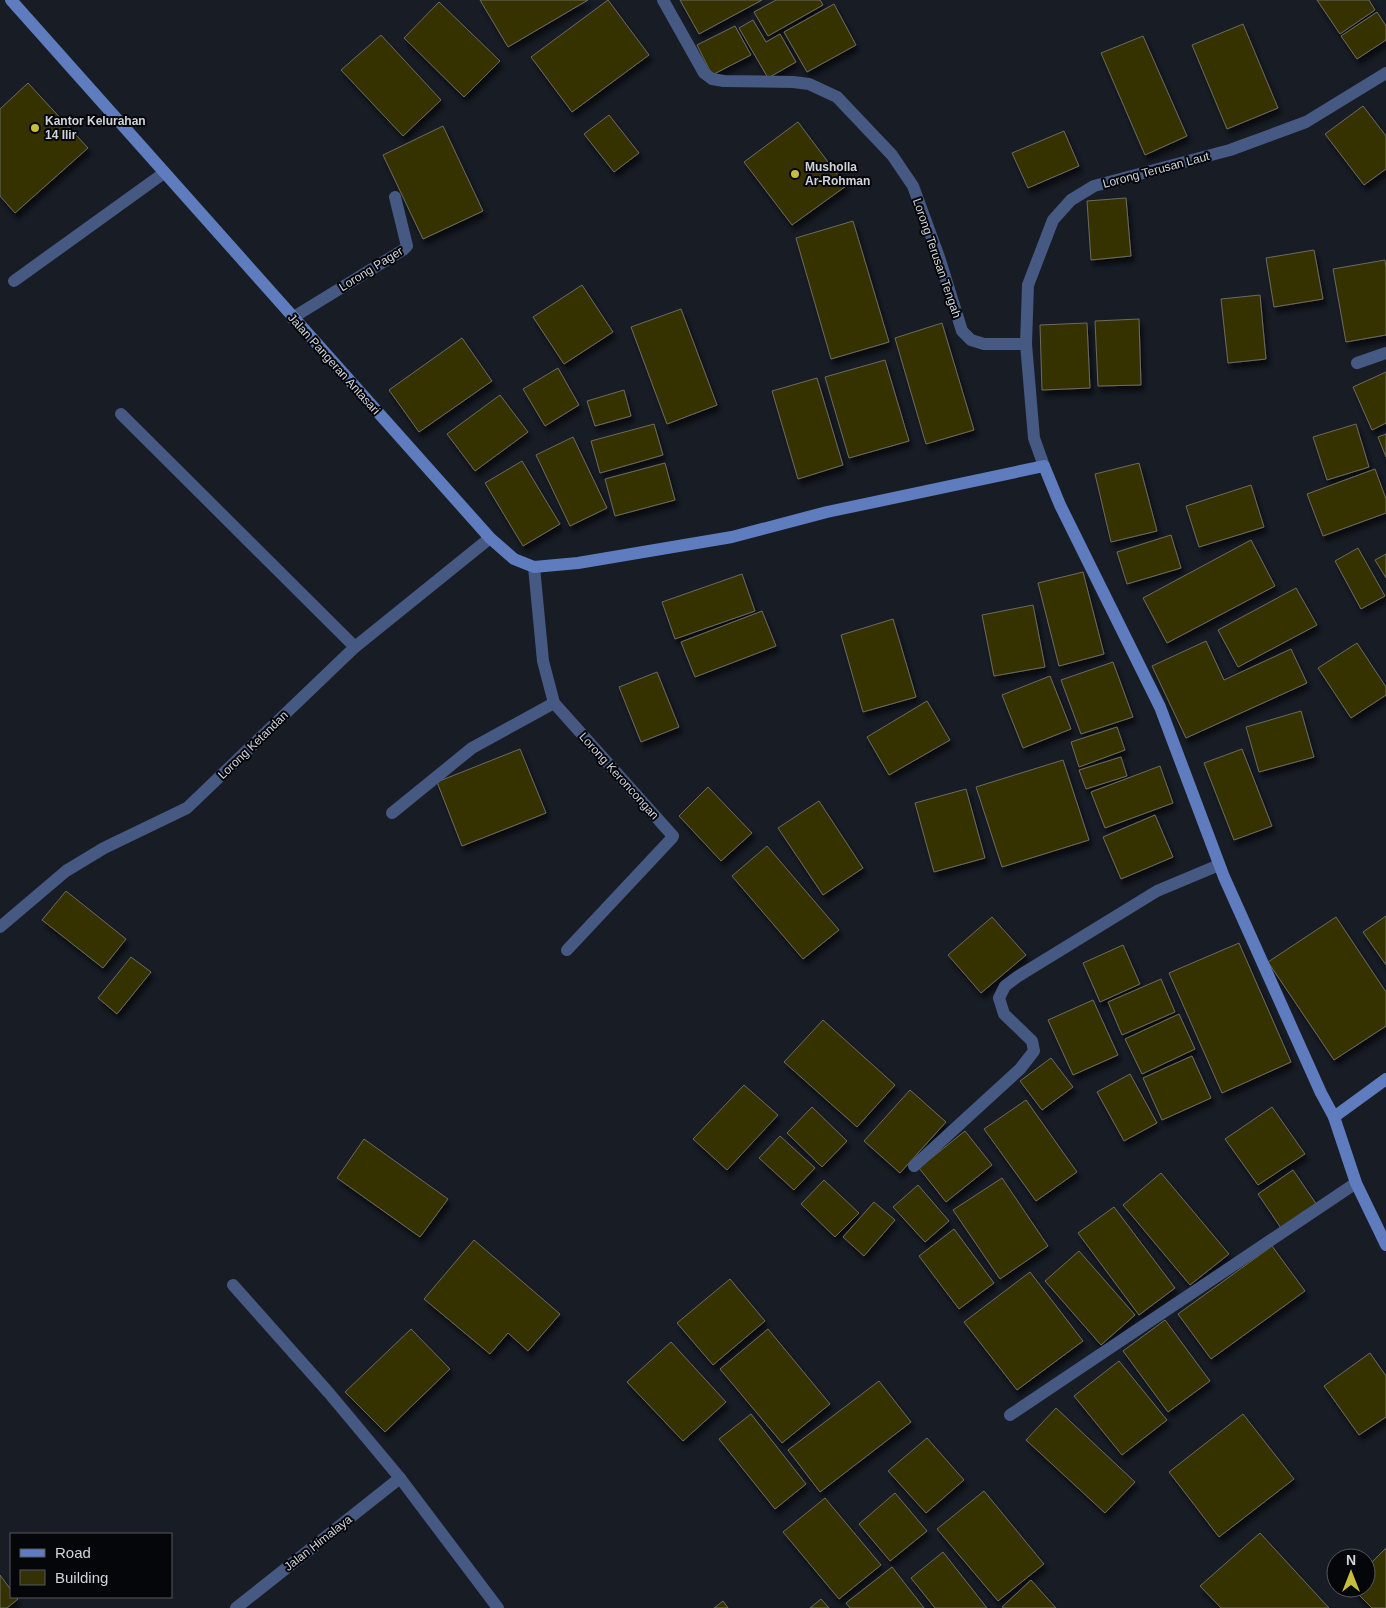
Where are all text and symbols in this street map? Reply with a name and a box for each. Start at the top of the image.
place label: Kantor Kelurahan 14 Ilir [45,114,146,142]
marker: Kantor Kelurahan 14 Ilir [29,122,41,134]
street label: Lorong Terusan Laut [1101,149,1212,191]
place label: Musholla Ar-Rohman [805,160,870,188]
marker: Musholla Ar-Rohman [789,168,801,180]
street label: Lorong Terusan Tengah [910,196,964,320]
street label: Lorong Pager [336,244,406,294]
street label: Jalan Pangeran Antasari [285,311,383,417]
street label: Lorong Ketandan [215,708,291,782]
street label: Lorong Keroncongan [576,730,662,822]
street label: Jalan Himalaya [281,1512,355,1574]
legend [10,1533,172,1598]
text: Road [55,1544,91,1561]
north arrow [1326,1548,1376,1598]
text: N [1346,1552,1356,1568]
text: Building [55,1569,108,1586]

